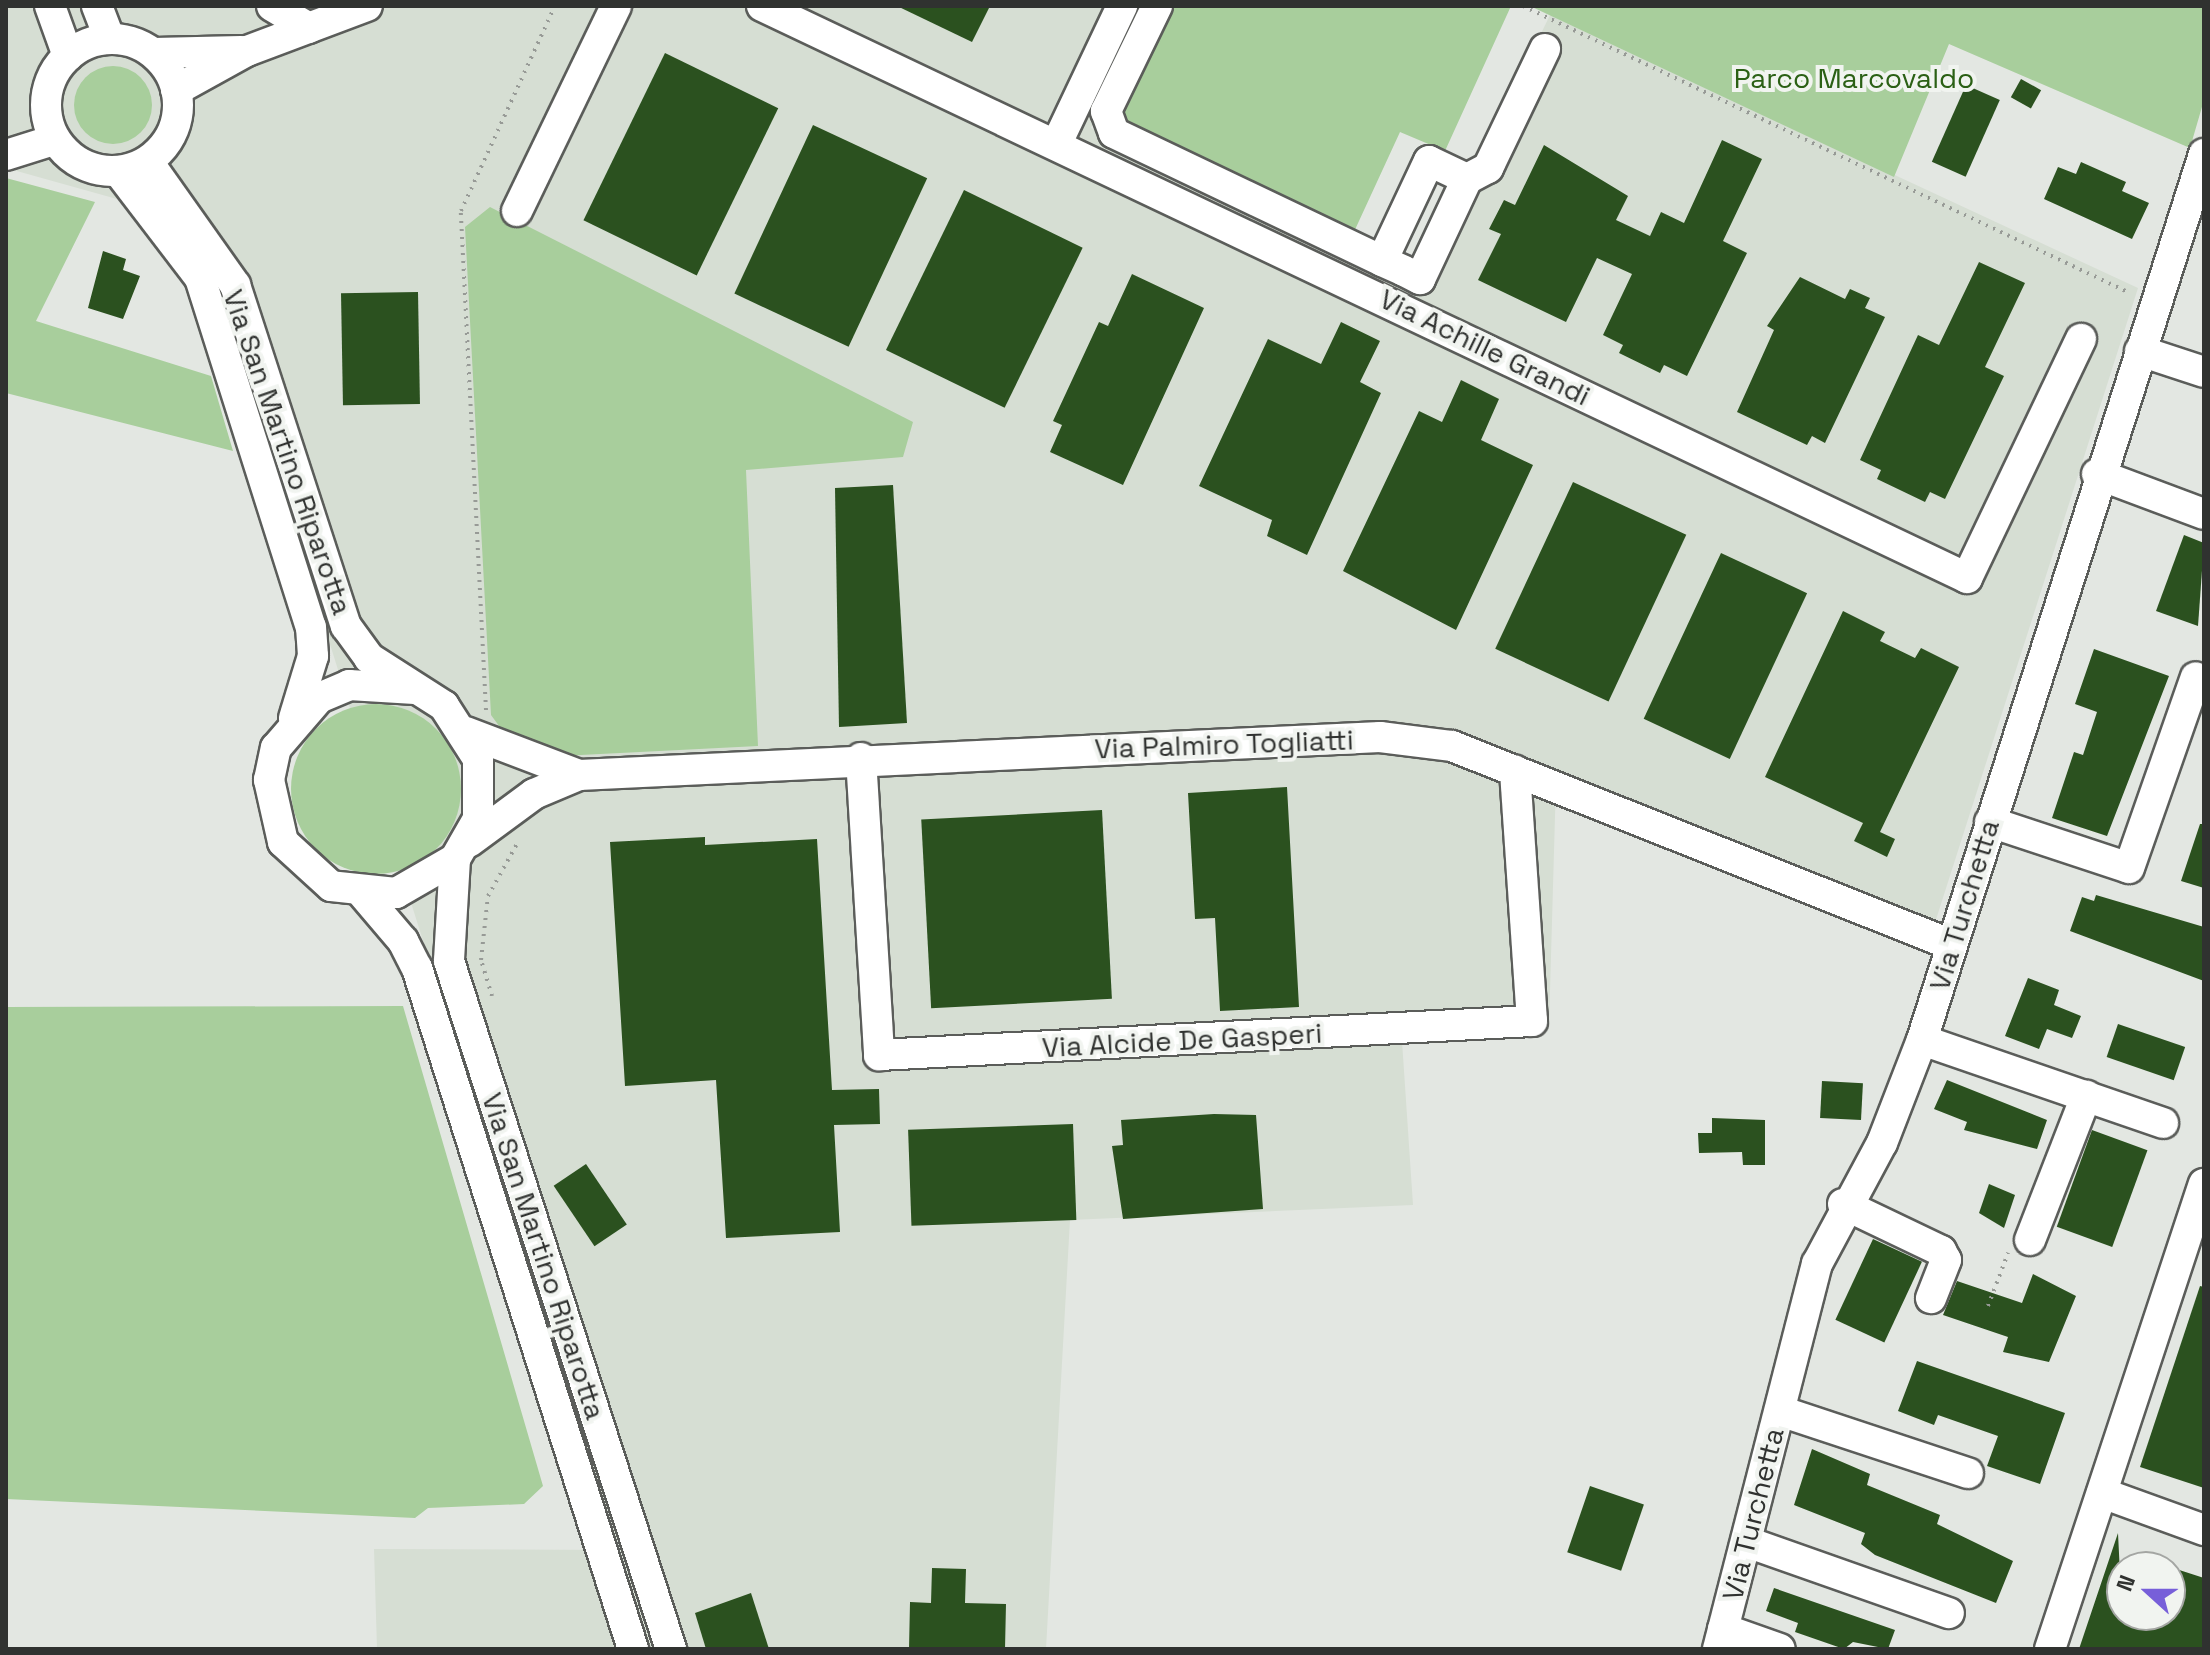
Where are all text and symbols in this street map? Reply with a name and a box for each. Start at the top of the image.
park label: Parco Marcovaldo [1734,61,1974,95]
street label: Via Achille Grandi [1374,281,1596,413]
street label: Via San Martino Riparotta [217,285,359,619]
street label: Via Palmiro Togliatti [1094,723,1354,765]
street label: Via Turchetta [1922,815,2006,995]
street label: Via Alcide De Gasperi [1041,1016,1323,1064]
street label: Via San Martino Riparotta [475,1088,613,1424]
street label: Via Turchetta [1715,1424,1791,1604]
north arrow [2106,1551,2186,1631]
text: N [2110,1571,2141,1595]

